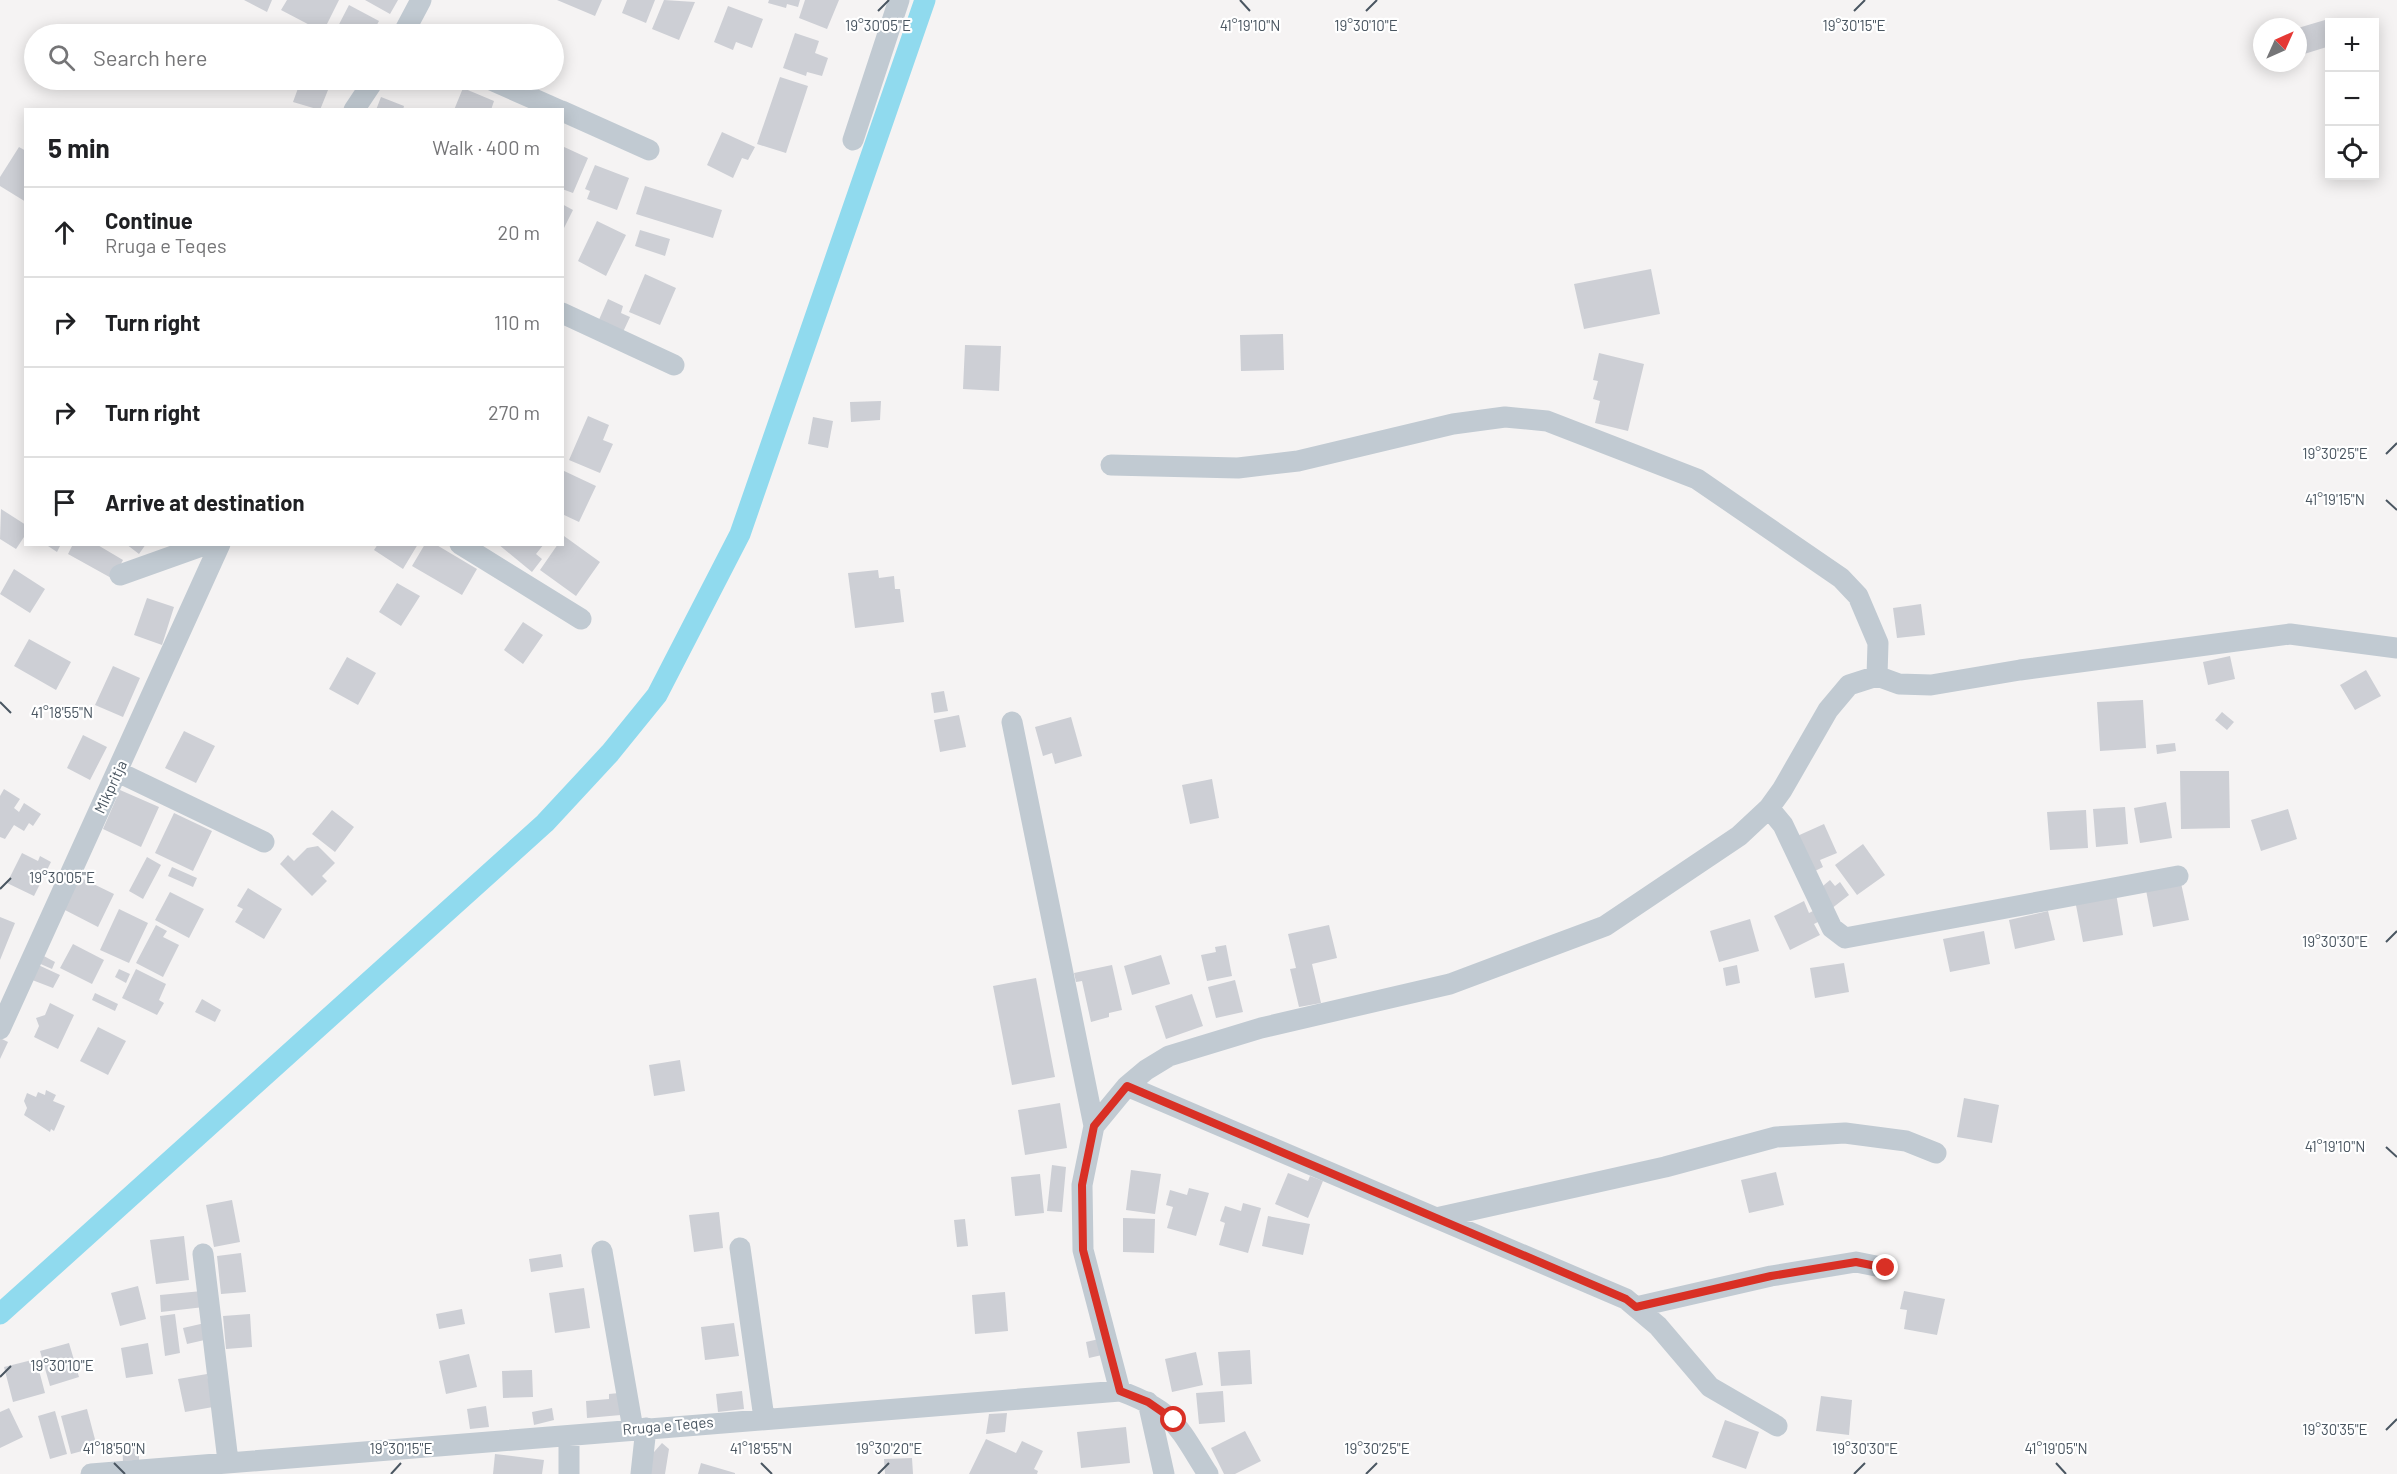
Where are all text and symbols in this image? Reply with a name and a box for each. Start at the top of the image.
text: 19°30'05"E [845,16,911,34]
text: 41°19'10"N [1220,16,1280,34]
text: 19°30'10"E [1334,16,1398,34]
text: 19°30'15"E [1823,16,1885,34]
north arrow [2253,18,2307,72]
map controls [2325,18,2379,180]
button: + [2325,18,2379,72]
search box [24,24,564,90]
icon: search [45,41,78,74]
text: Search here [93,44,207,70]
button: − [2325,72,2379,126]
button: locate [2325,126,2379,180]
text: 5 min [48,132,110,163]
text: Walk · 400 m [432,135,540,159]
text: Continue [105,207,193,233]
icon: ahead [48,216,81,249]
text: 20 m [497,220,540,244]
text: Rruga e Teqes [105,233,227,257]
icon: right [48,306,81,339]
text: Turn right [105,309,200,335]
text: 110 m [494,310,540,334]
icon: right [48,396,81,429]
text: Turn right [105,399,200,425]
text: 270 m [488,400,540,424]
text: 19°30'25"E [2302,444,2368,462]
icon: arrive [48,486,81,519]
text: Arrive at destination [105,489,304,515]
text: 41°19'15"N [2305,490,2365,508]
text: 41°18'55"N [31,703,93,721]
street label: Mikpritja [90,757,130,816]
text: 19°30'05"E [29,868,95,886]
text: 19°30'30"E [2302,932,2368,950]
text: 41°19'10"N [2305,1137,2365,1155]
route end [1872,1254,1898,1280]
text: 19°30'10"E [30,1356,94,1374]
route start [1160,1406,1186,1432]
street label: Rruga e Teqes [622,1412,714,1438]
text: 19°30'35"E [2302,1420,2368,1438]
text: 41°18'50"N [82,1439,146,1457]
text: 19°30'15"E [370,1439,432,1457]
text: 41°18'55"N [730,1439,792,1457]
text: 19°30'20"E [856,1439,922,1457]
text: 19°30'25"E [1344,1439,1410,1457]
text: 19°30'30"E [1832,1439,1898,1457]
text: 41°19'05"N [2024,1439,2088,1457]

